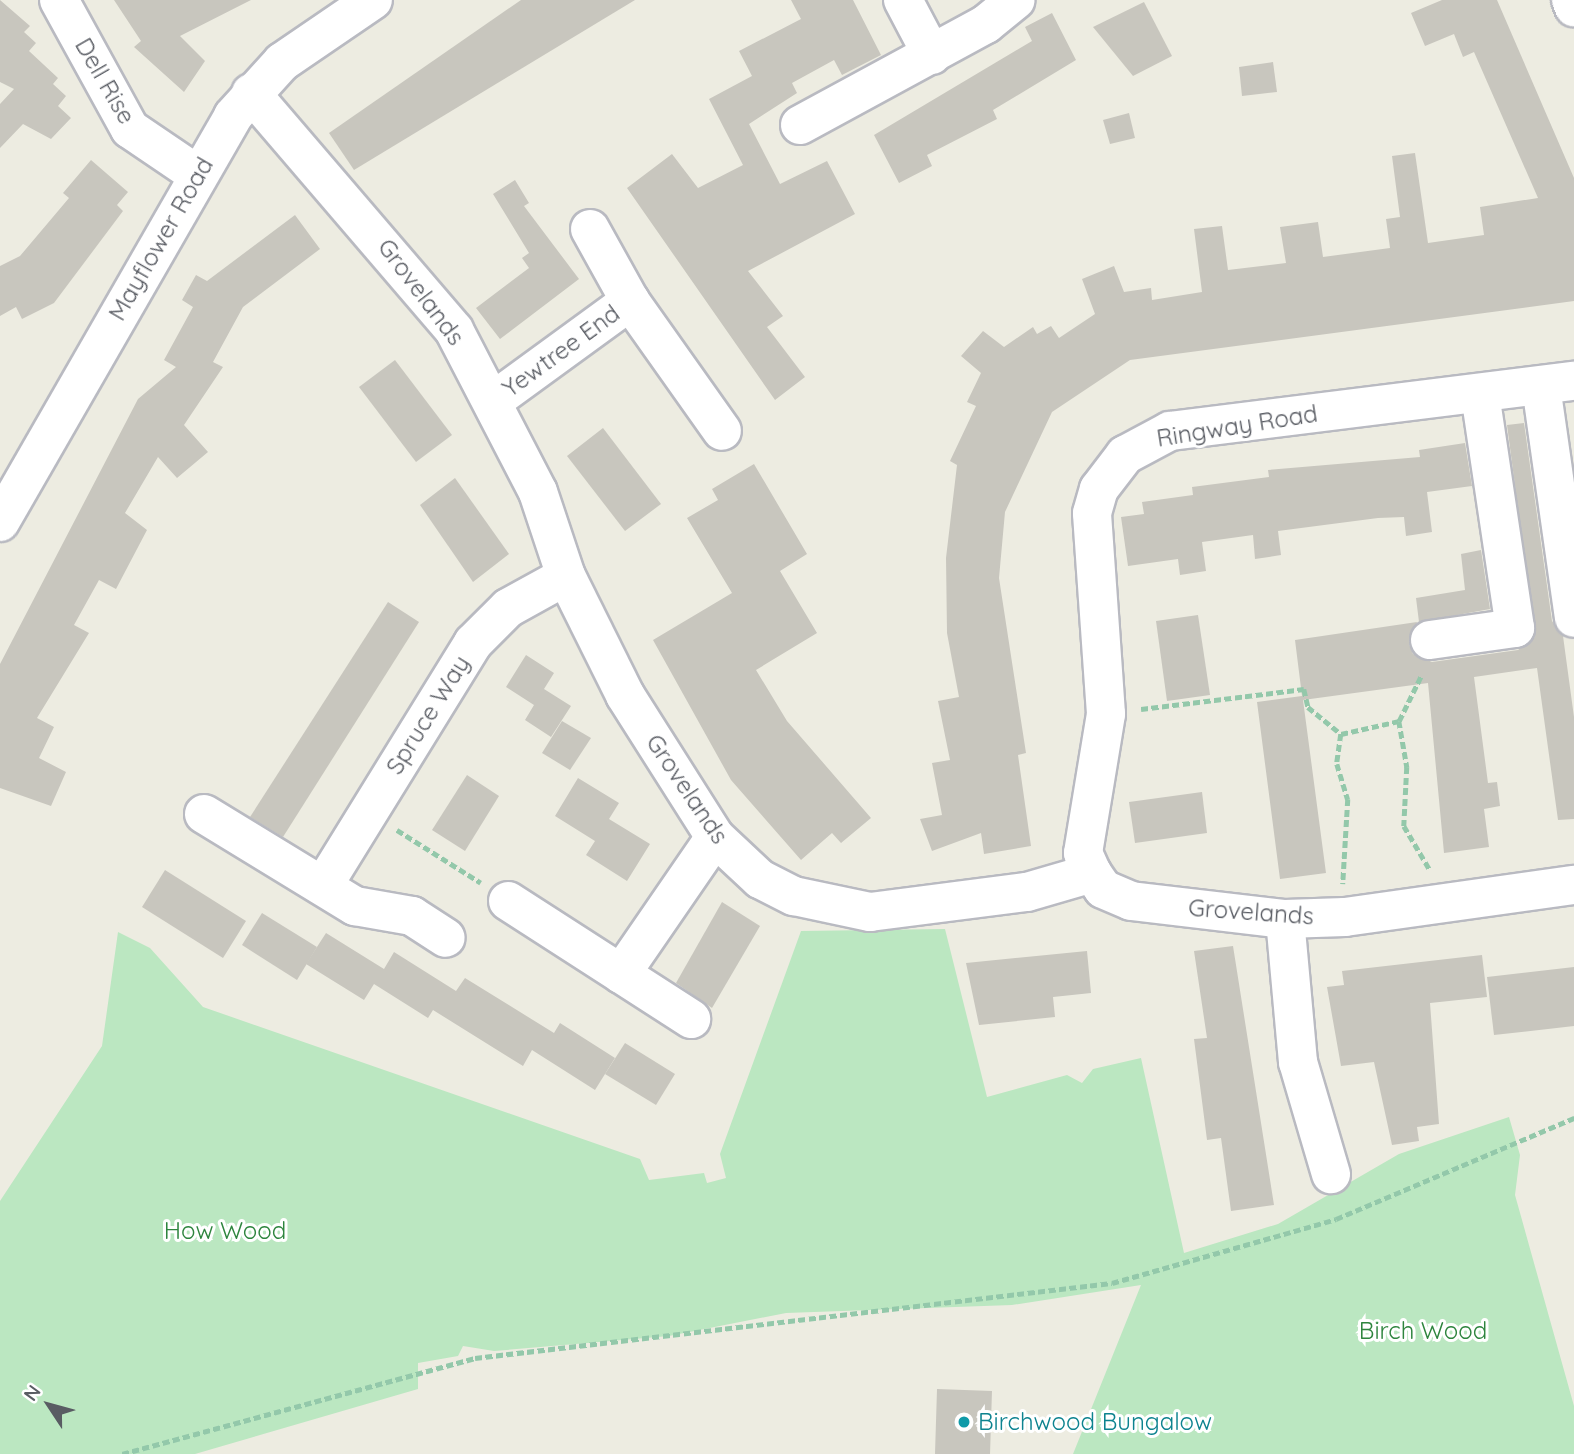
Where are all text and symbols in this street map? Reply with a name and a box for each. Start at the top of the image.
street label: Dell Rise [69,33,141,129]
street label: Mayflower Road [103,152,219,326]
street label: Grovelands [372,233,470,351]
street label: Yewtree End [497,299,625,403]
street label: Ringway Road [1155,399,1319,453]
street label: Spruce Way [380,650,476,780]
street label: Grovelands [640,729,734,849]
street label: Grovelands [1187,893,1315,931]
park label: How Wood [164,1217,286,1245]
park label: Birch Wood [1359,1317,1487,1345]
north arrow [14,1370,84,1440]
text: N [18,1380,46,1405]
place label: Birchwood Bungalow [978,1408,1212,1436]
marker: Birchwood Bungalow [956,1414,972,1430]

